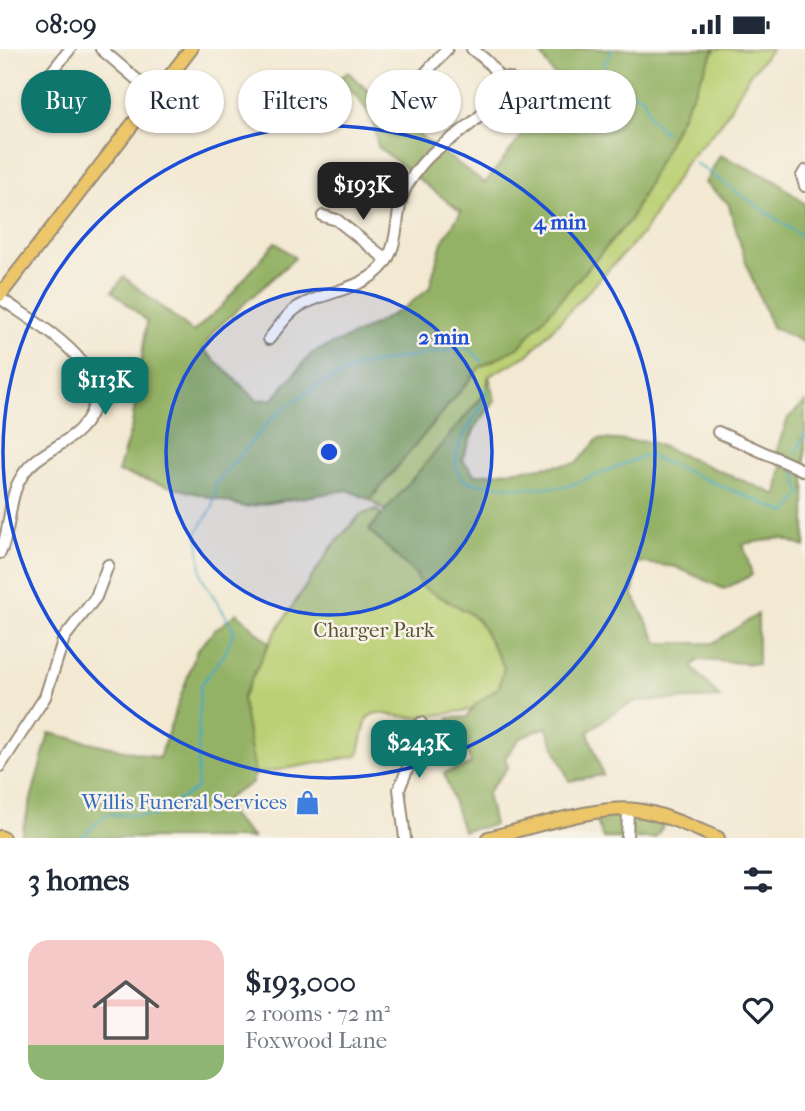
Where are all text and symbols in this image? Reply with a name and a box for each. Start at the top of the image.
text: 08:09 [35,9,97,40]
chip: Buy [21,70,111,133]
chip: Rent [125,70,224,133]
chip: Filters [238,70,352,133]
chip: New [366,70,461,133]
chip: Apartment [475,70,636,133]
pin: $193K [314,163,412,222]
text: $193K [333,171,393,198]
text: 4 min [533,210,587,235]
text: 2 min [418,325,470,349]
pin: $113K [56,357,154,417]
text: $113K [77,366,133,393]
centre of rings [317,440,341,464]
park label: Charger Park [313,618,435,642]
pin: $243K [370,721,468,780]
text: $243K [387,729,451,756]
shop icon: Willis Funeral Services [293,788,321,816]
place label: Willis Funeral Services [80,790,287,814]
icon: filters [739,861,777,899]
text: 3 homes [28,863,129,898]
text: $193,000 [245,965,356,1000]
icon: home [84,968,168,1052]
icon: heart [739,991,777,1029]
text: 2 rooms · 72 m² [245,1000,390,1027]
text: Foxwood Lane [245,1027,387,1054]

